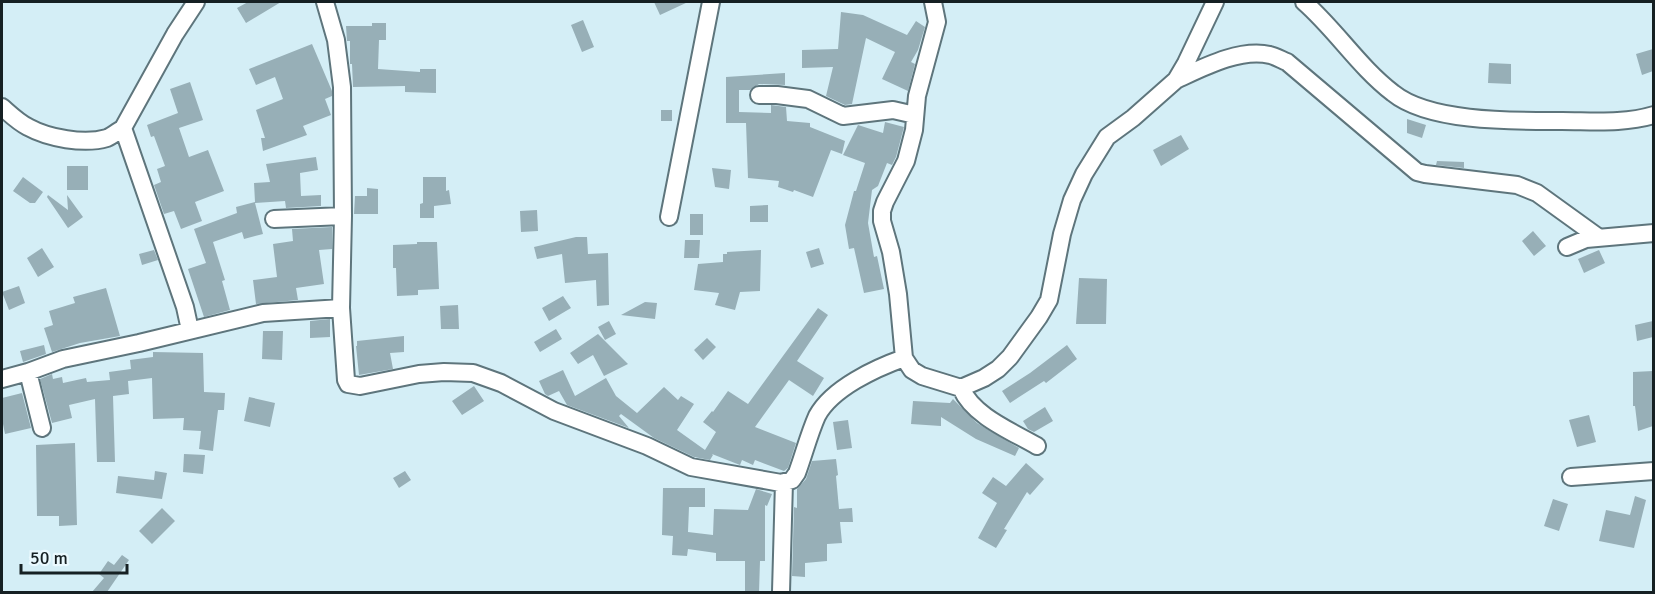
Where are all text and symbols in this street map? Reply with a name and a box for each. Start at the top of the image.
scale bar [21,537,128,575]
text: 50 m [30,547,68,569]

